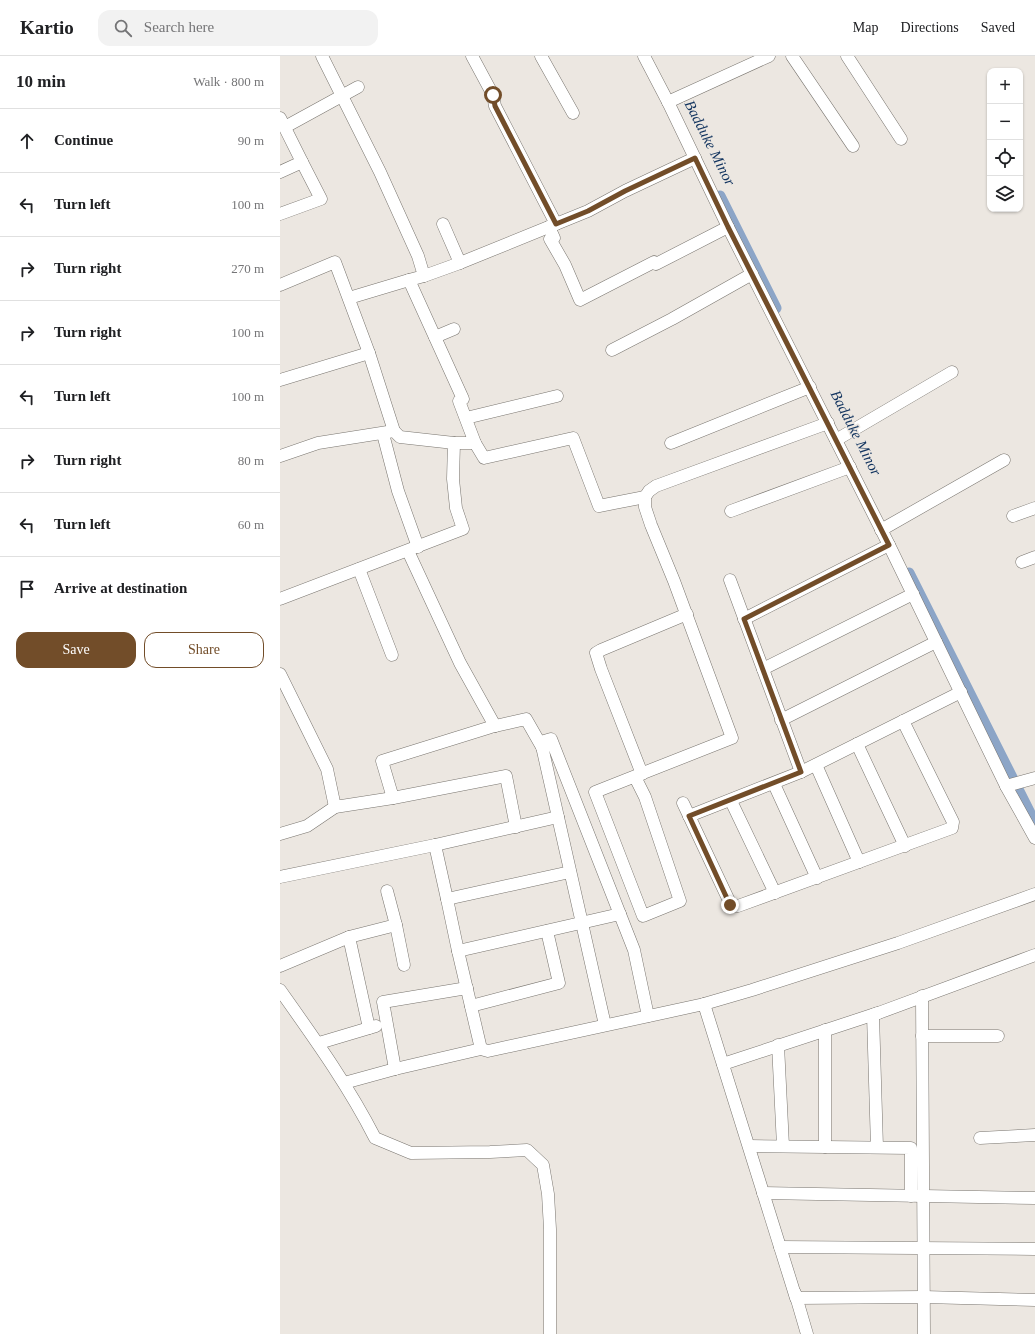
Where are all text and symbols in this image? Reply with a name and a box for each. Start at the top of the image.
search box [98,10,378,46]
text: Kartio [20,17,74,38]
icon: search [112,17,134,39]
text: Search here [144,19,214,35]
text: Map [853,20,878,35]
text: Directions [900,20,959,35]
text: Saved [981,20,1015,35]
map controls [987,68,1023,212]
button: + [987,68,1023,104]
text: 10 min [16,72,66,91]
text: Walk · 800 m [193,74,264,89]
route start [484,86,502,104]
water label: Badduke Minor [682,98,738,189]
button: − [987,104,1023,140]
icon: ahead [16,130,38,152]
text: Continue [54,132,113,148]
text: 90 m [238,133,264,148]
button: locate [987,140,1023,176]
button: layers [987,176,1023,212]
icon: left [16,194,38,216]
text: Turn left [54,196,111,212]
text: 100 m [231,197,264,212]
icon: right [16,258,38,280]
text: Turn right [54,260,121,276]
text: 270 m [231,261,264,276]
icon: right [16,322,38,344]
text: Turn right [54,324,121,340]
text: 100 m [231,325,264,340]
icon: left [16,386,38,408]
text: Turn left [54,388,111,404]
water label: Badduke Minor [828,388,884,479]
text: 100 m [231,389,264,404]
icon: right [16,450,38,472]
text: Turn right [54,452,121,468]
text: 80 m [238,453,264,468]
icon: left [16,514,38,536]
text: Turn left [54,516,111,532]
text: 60 m [238,517,264,532]
icon: arrive [16,578,38,600]
text: Arrive at destination [54,580,187,596]
button: Save [16,632,136,668]
button: Share [144,632,264,668]
route end [721,896,739,914]

